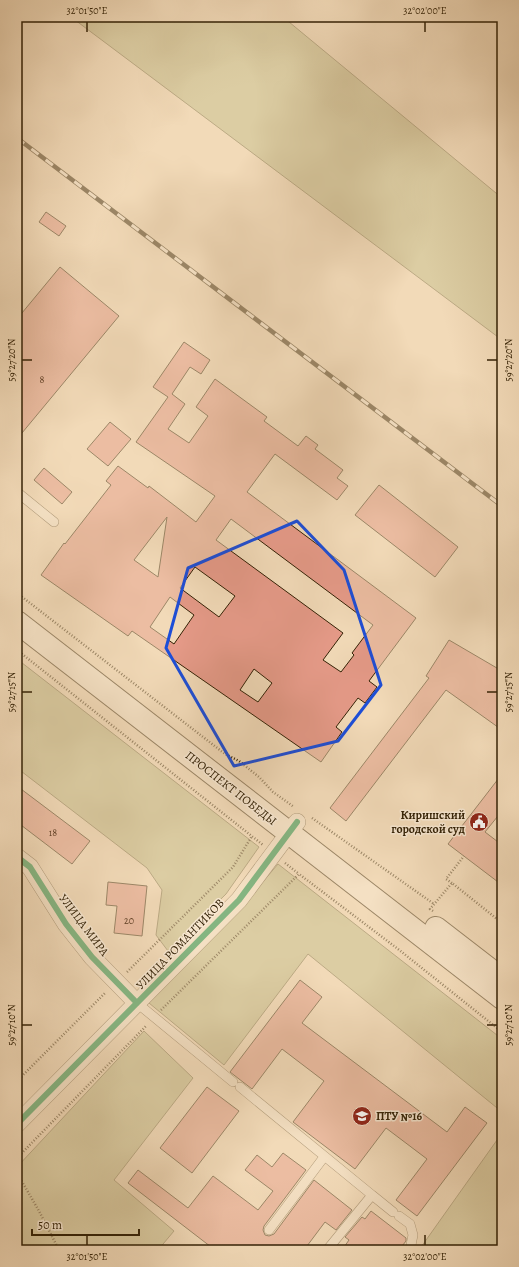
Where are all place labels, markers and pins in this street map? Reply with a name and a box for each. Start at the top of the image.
place label: Киришский городской суд [391,807,465,837]
public building icon: Киришский городской суд [468,811,490,833]
school or university icon: ПТУ №16 [351,1105,373,1127]
place label: ПТУ №16 [376,1108,423,1124]

